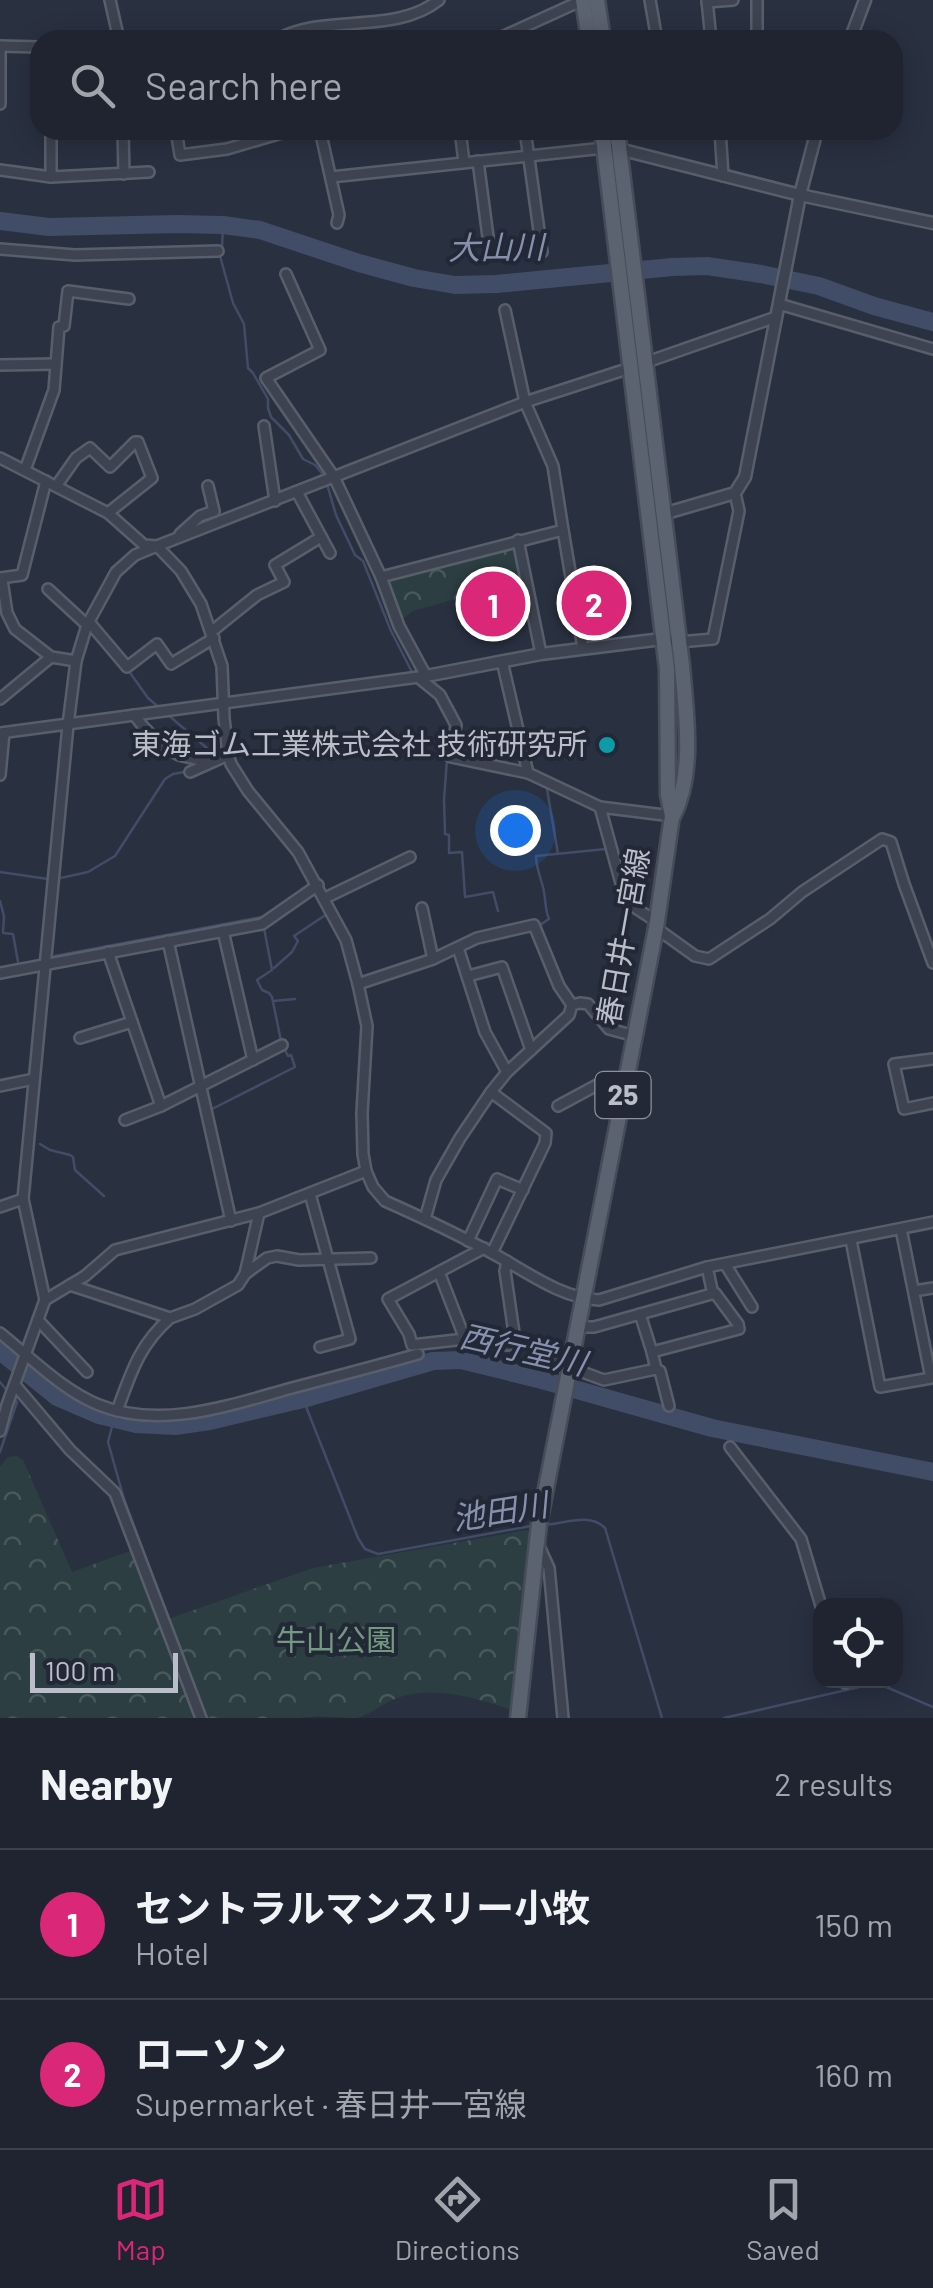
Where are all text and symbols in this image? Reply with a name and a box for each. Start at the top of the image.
search box [30,30,903,140]
icon: search [65,58,120,113]
text: Search here [145,62,343,108]
water label: 大山川 [448,226,547,266]
pin: 1 [460,566,526,642]
pin: 2 [562,566,626,640]
place label: 東海ゴム工業株式会社 技術研究所 [131,725,587,761]
marker: 東海ゴム工業株式会社 技術研究所 [596,734,618,756]
your location [490,805,541,856]
street label: 春日井一宮線 [589,845,655,1028]
road number: 25 [596,1072,650,1118]
water label: 西行堂川 [457,1315,593,1382]
water label: 池田川 [449,1483,553,1536]
map controls [813,1598,903,1688]
button: locate [813,1598,903,1688]
park label: 牛山公園 [276,1621,396,1657]
scale bar [30,1648,178,1692]
text: 100 m [45,1653,115,1687]
text: Nearby [40,1758,173,1808]
text: 2 results [774,1764,893,1802]
text: セントラルマンスリー小牧 [135,1884,590,1930]
text: 1 [67,1905,78,1943]
text: 150 m [814,1905,893,1943]
text: Hotel [135,1933,209,1971]
text: ローソン [135,2030,287,2076]
text: 2 [64,2055,81,2093]
text: 160 m [814,2055,893,2093]
text: Supermarket · 春日井一宮線 [135,2084,527,2122]
tab: Map [113,2172,168,2266]
tab: Directions [395,2172,520,2266]
tab: Saved [746,2172,820,2266]

